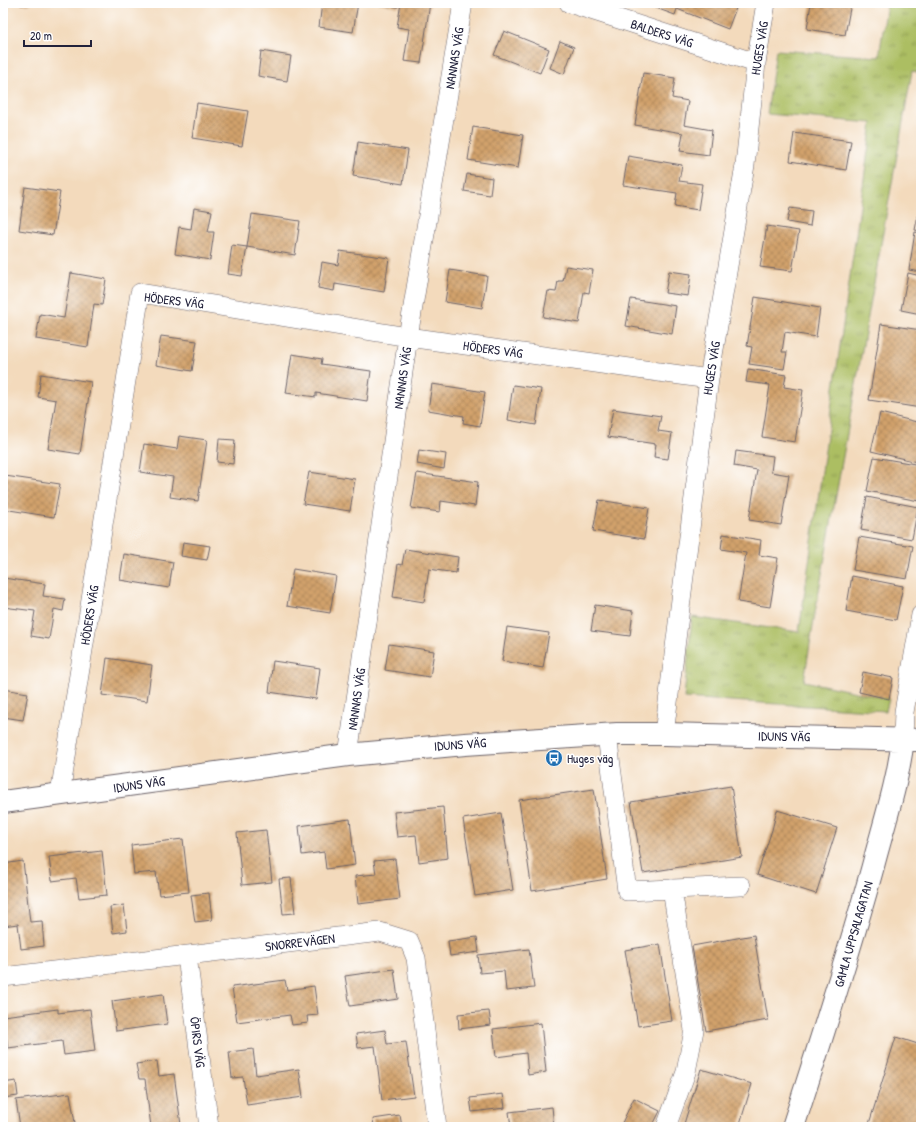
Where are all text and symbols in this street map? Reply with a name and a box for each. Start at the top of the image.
street label: BALDERS VÄG [629,14,696,52]
street label: HUGES VÄG [746,19,772,76]
scale bar [24,22,91,48]
street label: NANNAS VÄG [440,25,468,90]
text: 20 m [30,27,52,44]
street label: HÖDERS VÄG [143,287,206,313]
street label: HÖDERS VÄG [462,336,525,362]
street label: HUGES VÄG [698,339,724,396]
street label: NANNAS VÄG [389,345,415,410]
street label: HÖDERS VÄG [75,583,103,646]
street label: NANNAS VÄG [343,666,369,731]
street label: IDUNS VÄG [758,727,811,745]
street label: IDUNS VÄG [433,733,487,755]
bus stop icon: Huges väg [544,748,564,768]
place label: Huges väg [567,749,614,767]
street label: IDUNS VÄG [112,771,167,797]
street label: GAMLA UPPSALAGATAN [829,879,877,989]
street label: SNORREVÄGEN [264,929,336,955]
street label: ÖPIRS VÄG [186,1015,210,1069]

